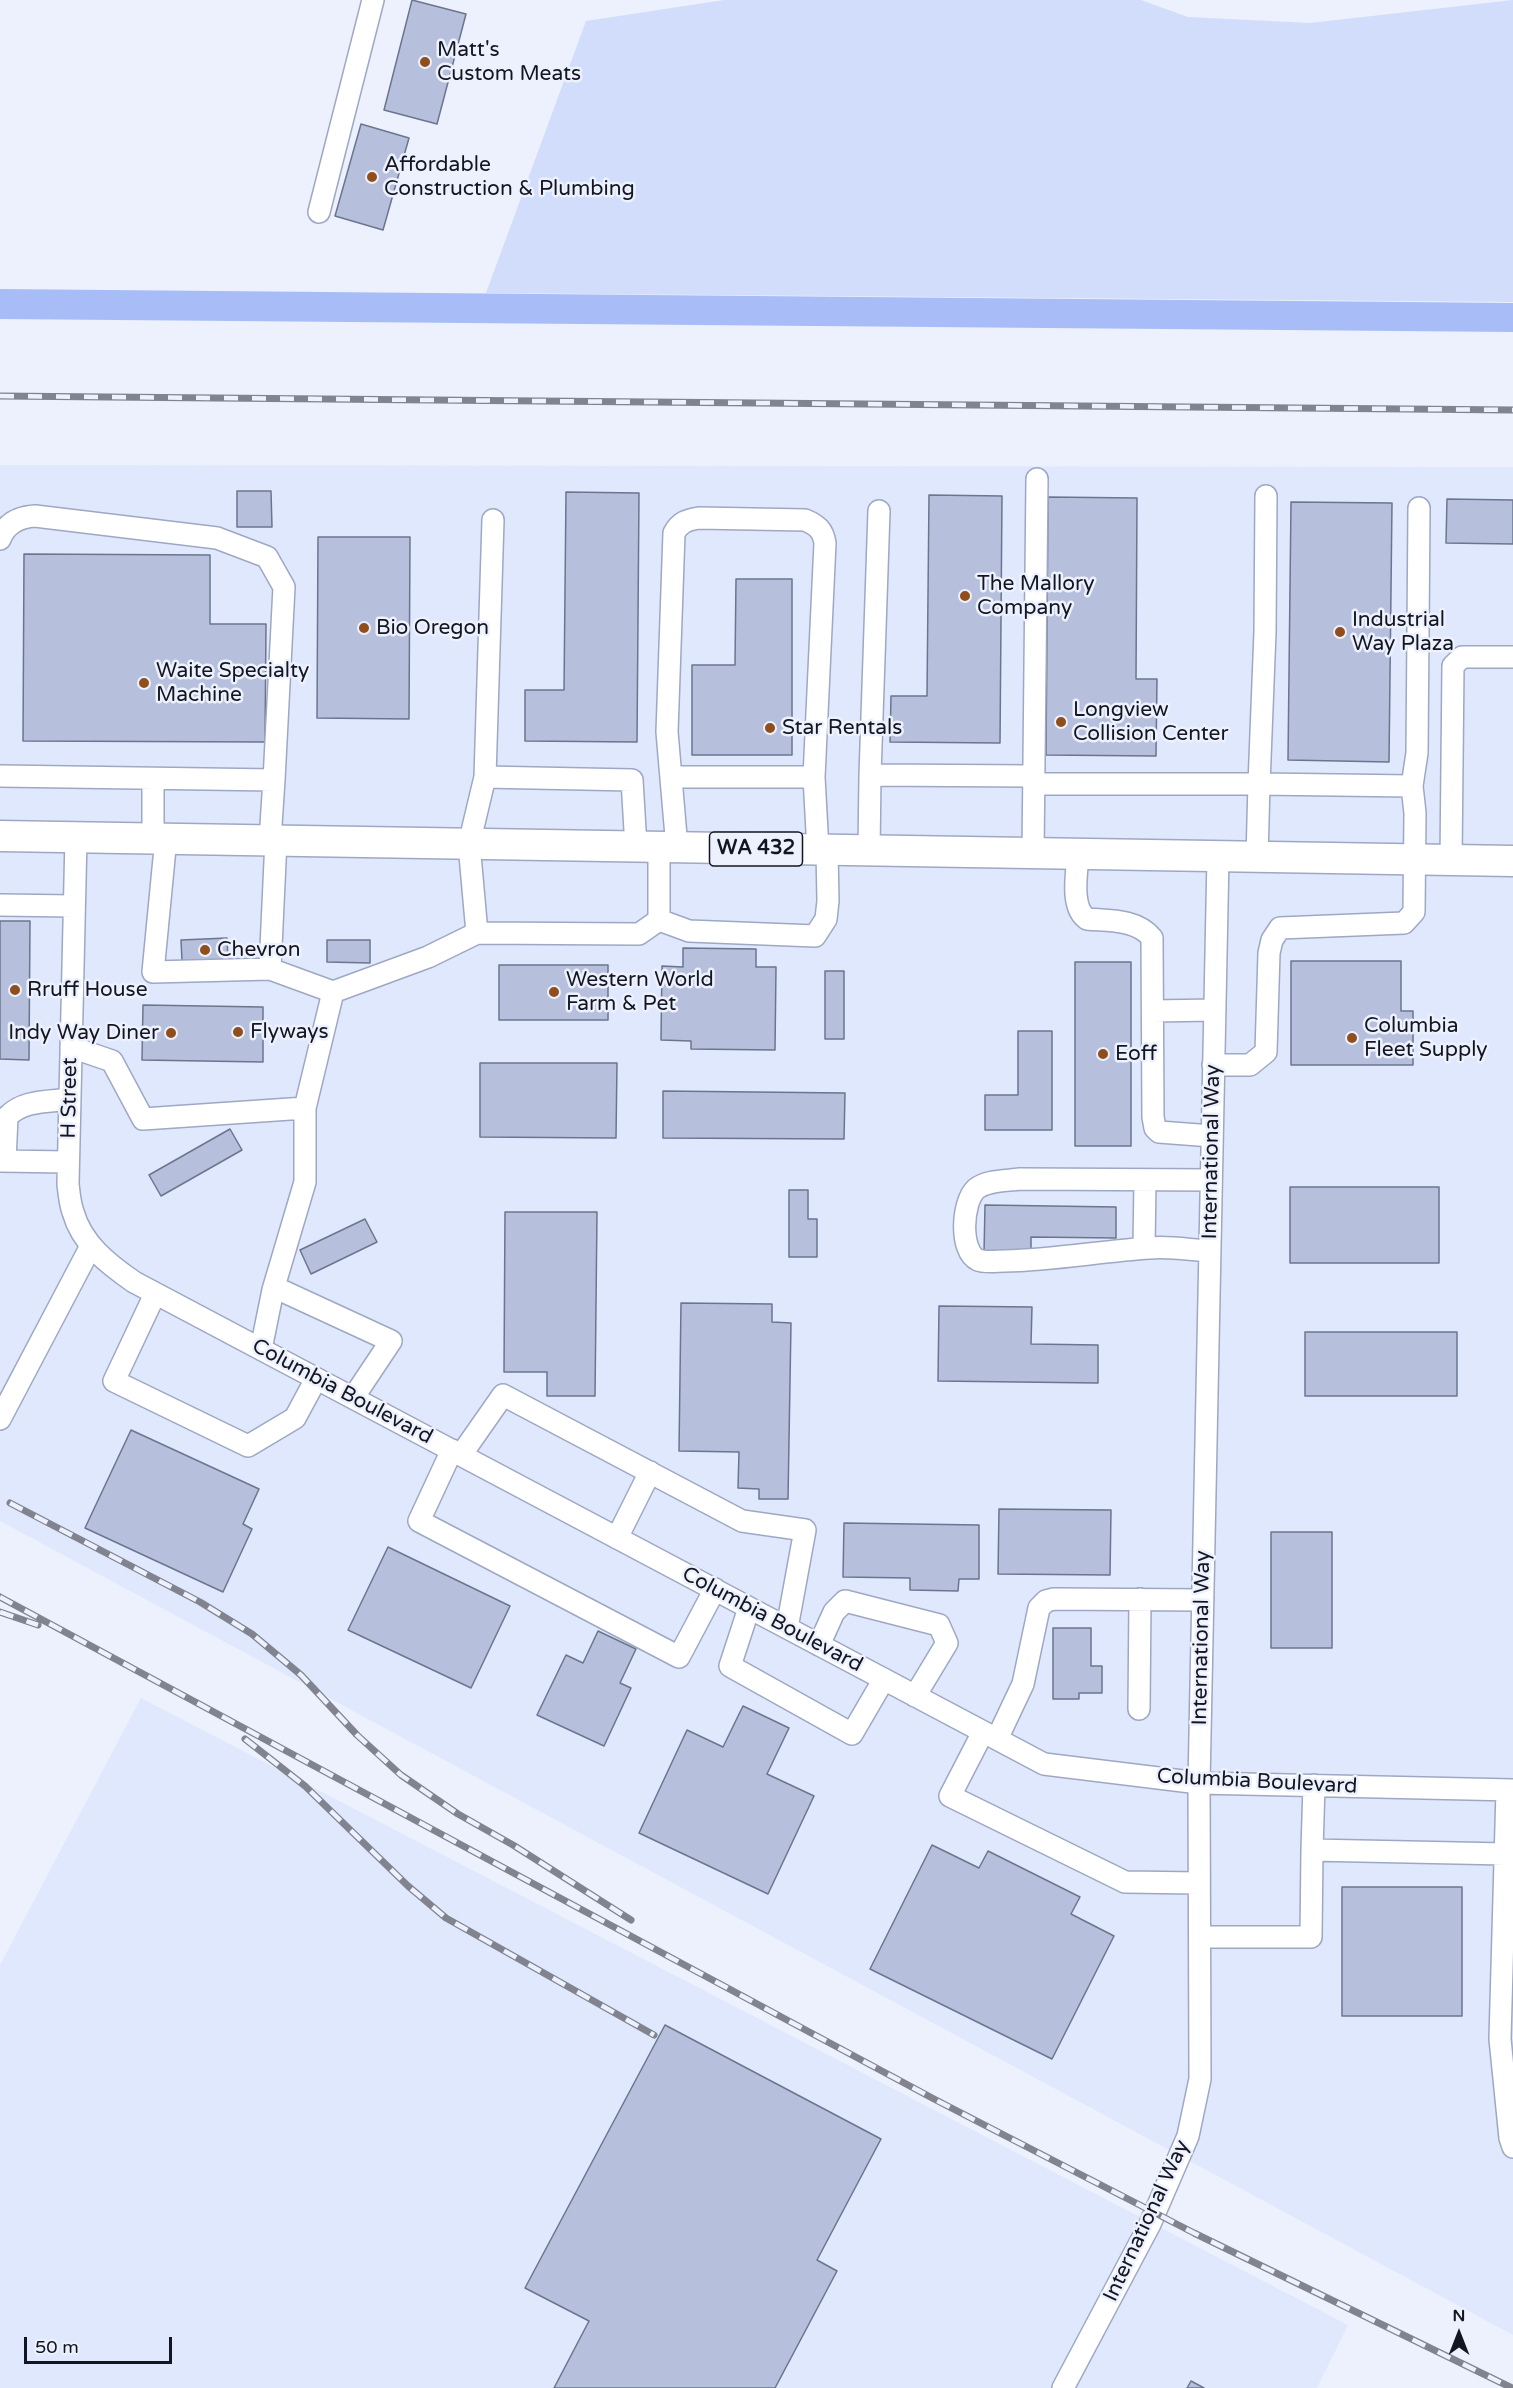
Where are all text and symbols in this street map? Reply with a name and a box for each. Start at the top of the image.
place label: Matt's Custom Meats [437,37,581,87]
marker: Matt's Custom Meats [418,55,432,69]
place label: Affordable Construction & Plumbing [384,152,635,202]
marker: Affordable Construction & Plumbing [365,170,379,184]
place label: The Mallory Company [977,571,1094,621]
marker: The Mallory Company [958,589,972,603]
place label: Industrial Way Plaza [1352,607,1454,657]
place label: Bio Oregon [376,615,489,641]
marker: Bio Oregon [357,621,371,635]
marker: Industrial Way Plaza [1333,625,1347,639]
place label: Waite Specialty Machine [156,658,309,708]
marker: Waite Specialty Machine [137,676,151,690]
place label: Longview Collision Center [1073,697,1229,747]
place label: Star Rentals [782,715,902,741]
marker: Longview Collision Center [1054,715,1068,729]
marker: Star Rentals [763,721,777,735]
road number: WA 432 [710,832,802,866]
place label: Chevron [217,937,301,963]
marker: Chevron [198,943,212,957]
place label: Western World Farm & Pet [566,967,714,1017]
place label: Rruff House [27,977,148,1003]
marker: Rruff House [8,983,22,997]
marker: Western World Farm & Pet [547,985,561,999]
place label: Columbia Fleet Supply [1364,1013,1488,1063]
place label: Flyways [250,1019,329,1045]
place label: Indy Way Diner [8,1020,159,1046]
marker: Flyways [231,1025,245,1039]
marker: Indy Way Diner [164,1026,178,1040]
marker: Columbia Fleet Supply [1345,1031,1359,1045]
place label: Eoff [1115,1041,1157,1067]
marker: Eoff [1096,1047,1110,1061]
street label: H Street [57,1057,83,1139]
street label: International Way [1198,1064,1226,1240]
street label: Columbia Boulevard [247,1334,437,1450]
street label: International Way [1188,1550,1216,1726]
street label: Columbia Boulevard [677,1562,867,1678]
street label: Columbia Boulevard [1156,1764,1358,1800]
street label: International Way [1099,2136,1195,2306]
north arrow [1429,2304,1489,2364]
text: N [1453,2306,1465,2326]
scale bar [27,2325,176,2363]
text: 50 m [35,2336,79,2358]

